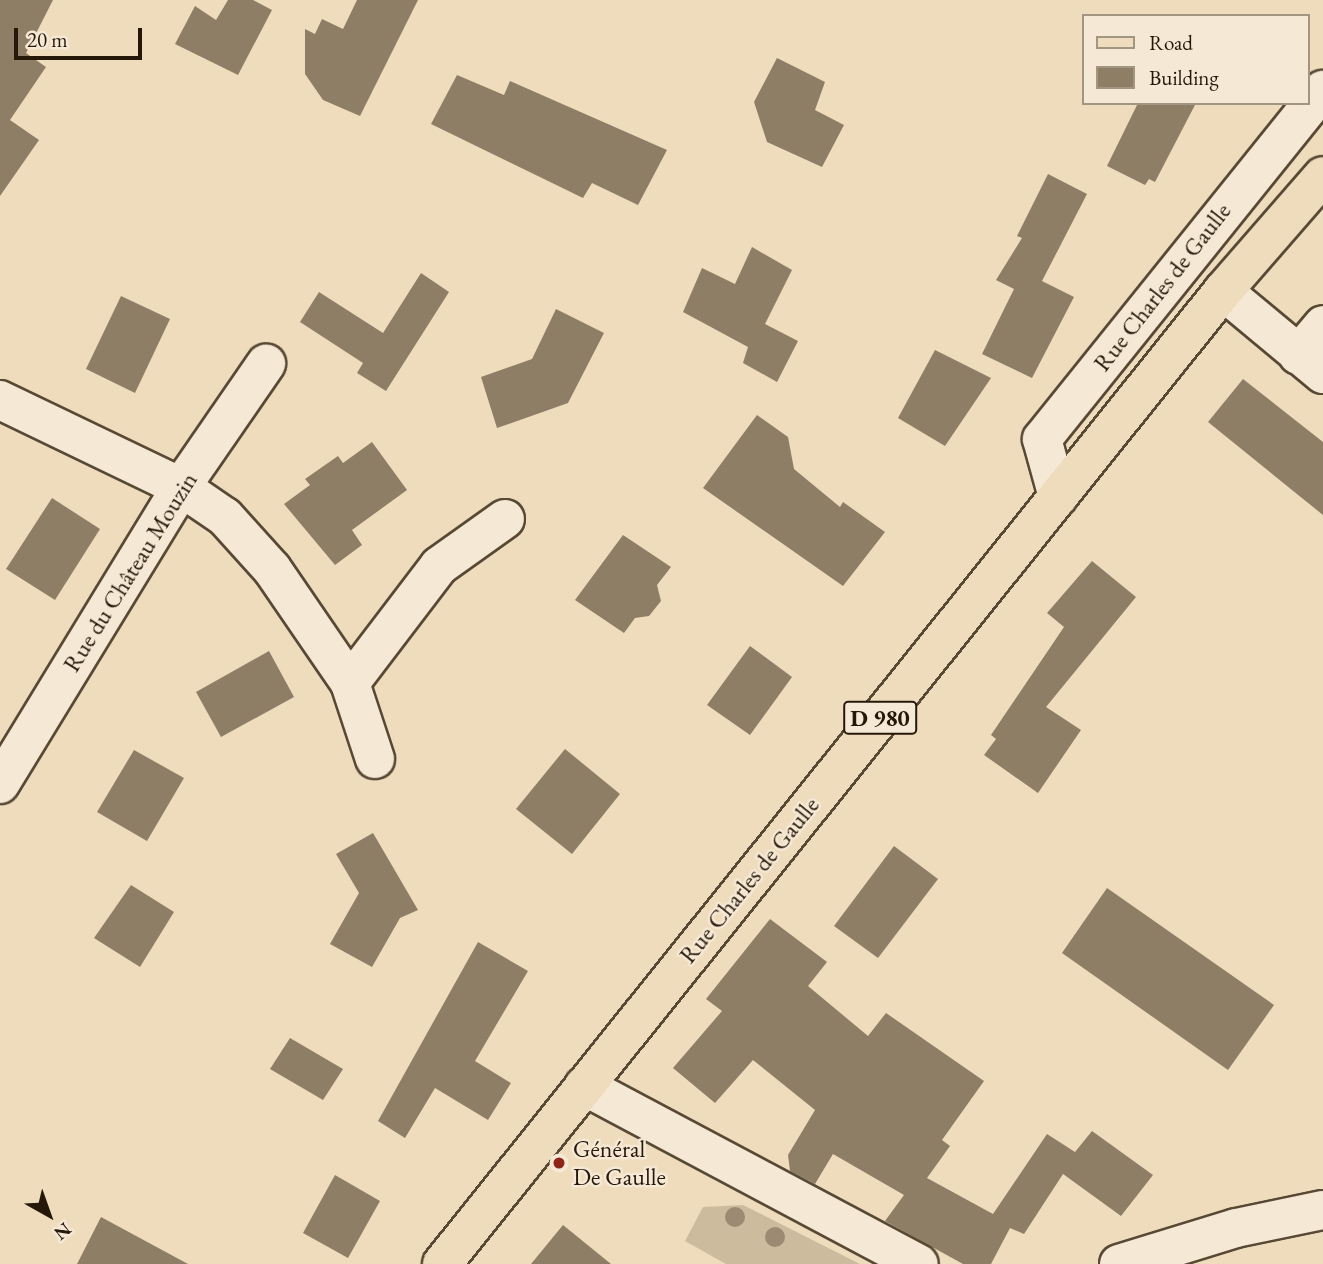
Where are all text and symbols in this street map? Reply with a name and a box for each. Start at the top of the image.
scale bar [18,14,145,58]
legend [1082,14,1309,105]
text: 20 m [27,26,68,53]
text: Road [1149,29,1193,56]
text: Building [1149,64,1219,91]
street label: Rue Charles de Gaulle [1087,197,1237,377]
street label: Rue du Château Mouzin [57,467,203,677]
road number: D 980 [842,698,918,738]
street label: Rue Charles de Gaulle [673,791,825,969]
place label: Général De Gaulle [573,1135,666,1191]
marker: Général De Gaulle [551,1155,567,1171]
north arrow [14,1180,84,1250]
text: N [49,1217,77,1246]

